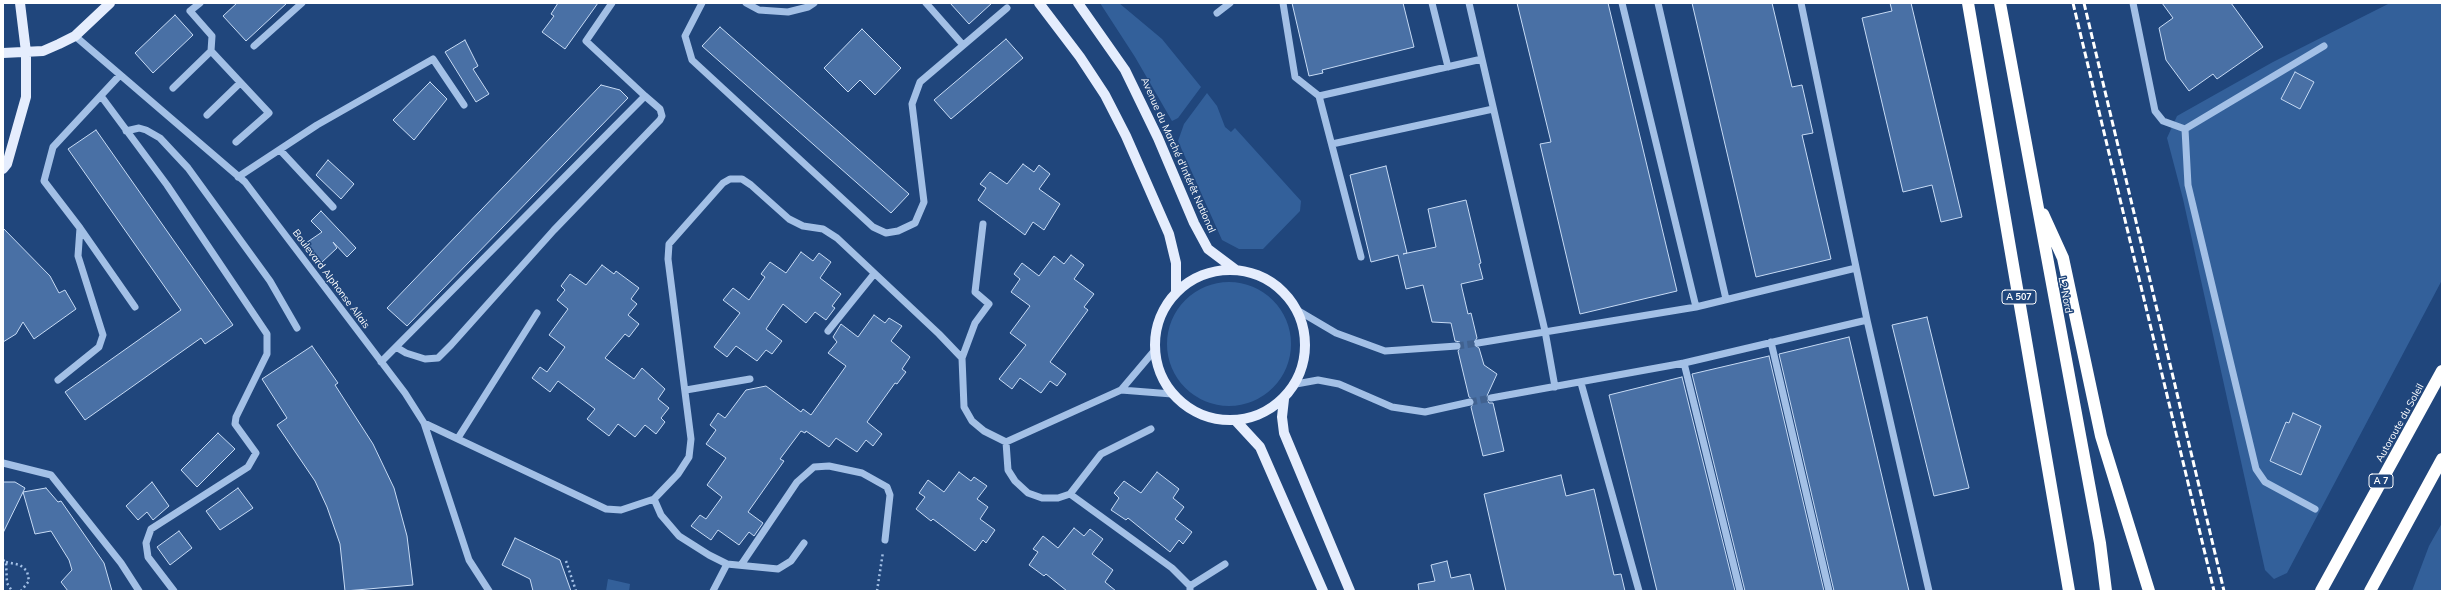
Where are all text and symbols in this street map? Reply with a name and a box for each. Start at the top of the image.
street label: Avenue du Marché d'Intérêt National [1138,75,1218,235]
street label: Boulevard Alphonse Allais [290,227,372,331]
street label: L2 Nord [2056,276,2074,314]
road number: A 507 [2002,290,2036,304]
street label: Autoroute du Soleil [2373,382,2427,464]
road number: A 7 [2369,474,2393,488]

